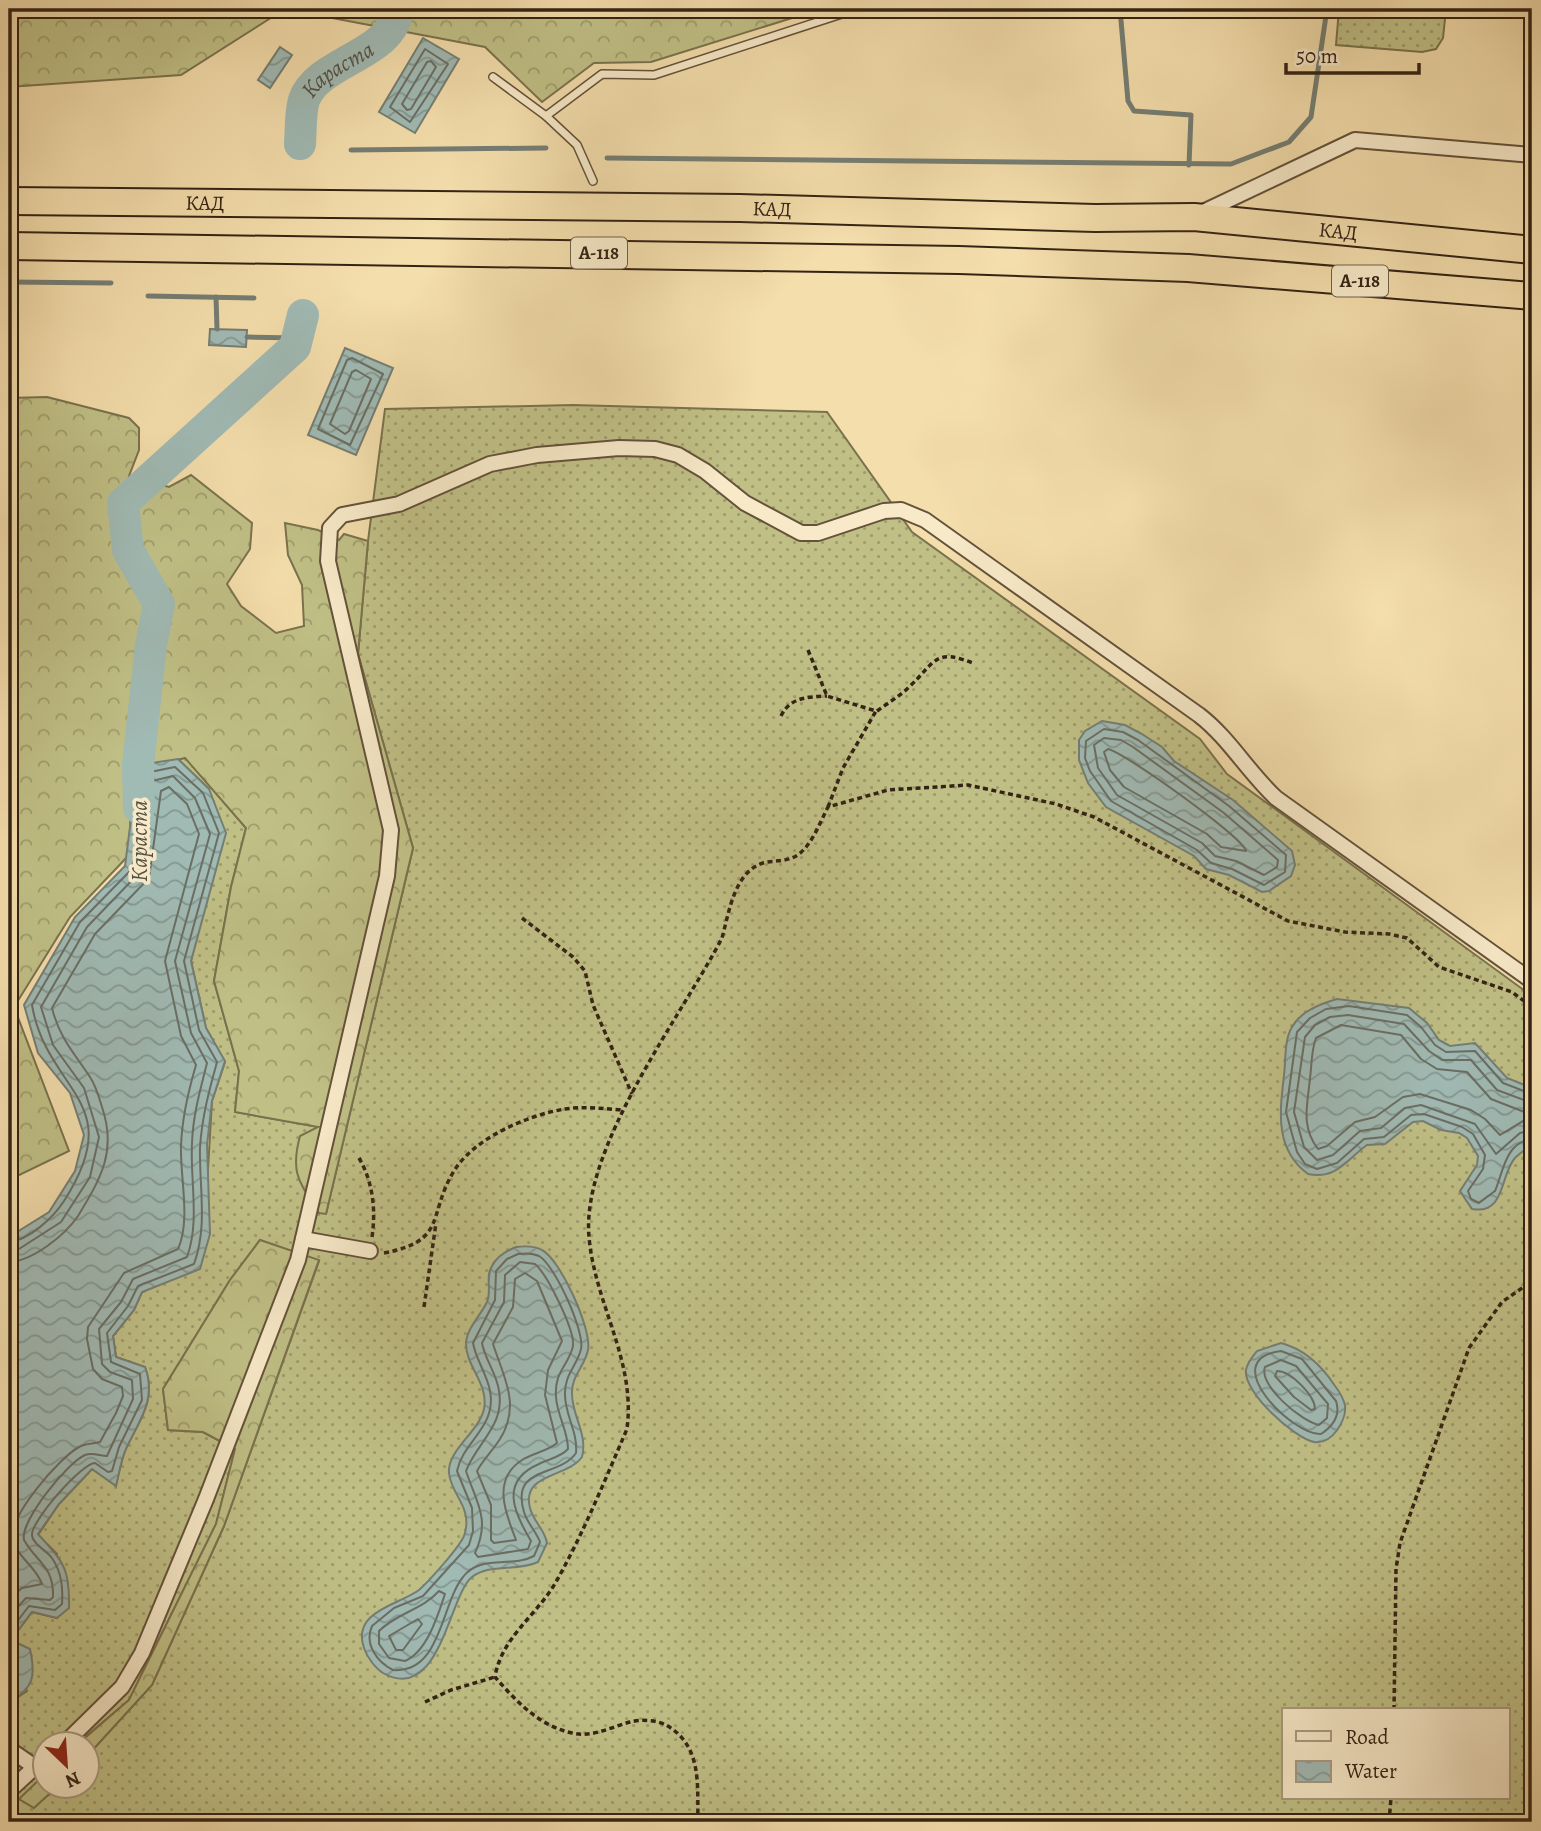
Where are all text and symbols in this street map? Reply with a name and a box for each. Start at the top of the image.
scale bar [1286,32,1418,76]
water label: Караста [293,34,380,104]
text: 50 m [1296,42,1338,70]
street label: КАД [185,189,225,217]
street label: КАД [752,194,792,223]
street label: КАД [1317,215,1359,247]
road number: А-118 [571,238,627,268]
road number: А-118 [1332,266,1388,296]
water label: Караста [124,800,155,882]
legend [1282,1708,1510,1800]
text: Road [1345,1723,1389,1751]
north arrow [32,1730,102,1800]
text: Water [1344,1757,1397,1785]
text: N [61,1765,85,1794]

